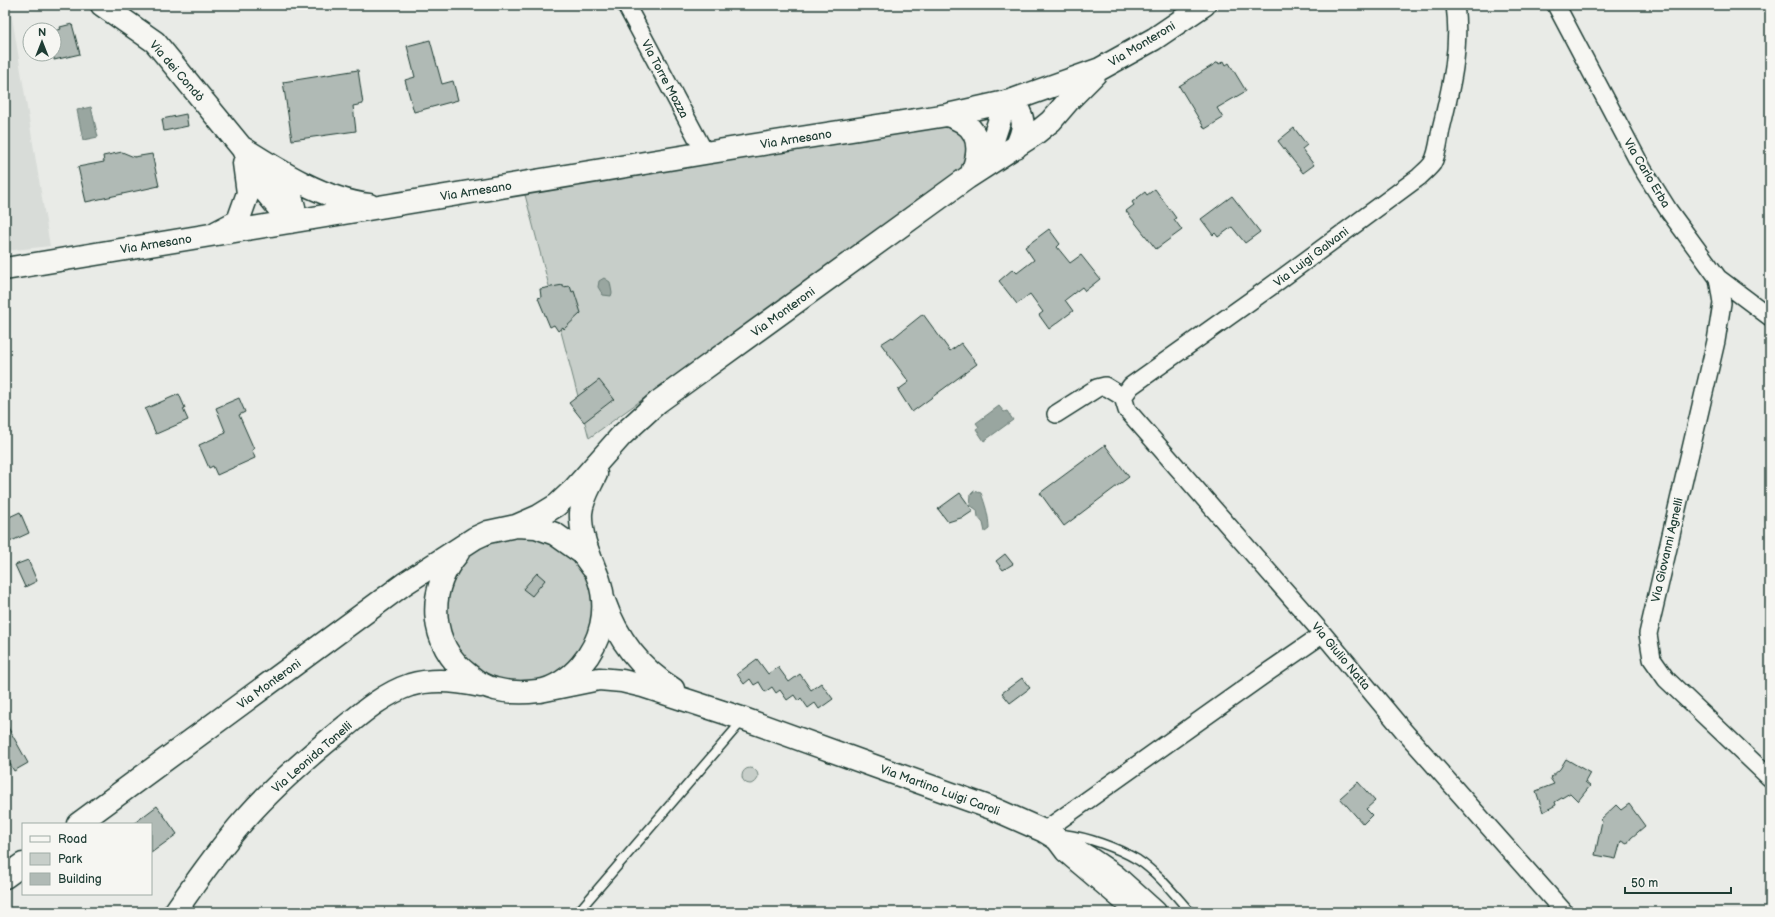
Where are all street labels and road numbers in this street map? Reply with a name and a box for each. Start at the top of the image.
street label: Via Monteroni [1106,19,1178,70]
street label: Via Torre Mozza [638,37,692,121]
street label: Via dei Condò [146,38,207,105]
street label: Via Arnesano [759,126,833,153]
street label: Via Carlo Erba [1620,136,1673,211]
street label: Via Arnesano [439,178,513,205]
street label: Via Luigi Galvani [1271,224,1352,290]
street label: Via Arnesano [119,231,193,258]
street label: Via Monteroni [748,284,818,341]
street label: Via Giovanni Agnelli [1648,496,1687,604]
street label: Via Giulio Natta [1308,619,1373,693]
street label: Via Monteroni [234,656,304,713]
street label: Via Leonida Tonelli [269,718,356,796]
street label: Via Martino Luigi Caroli [878,762,1002,819]

